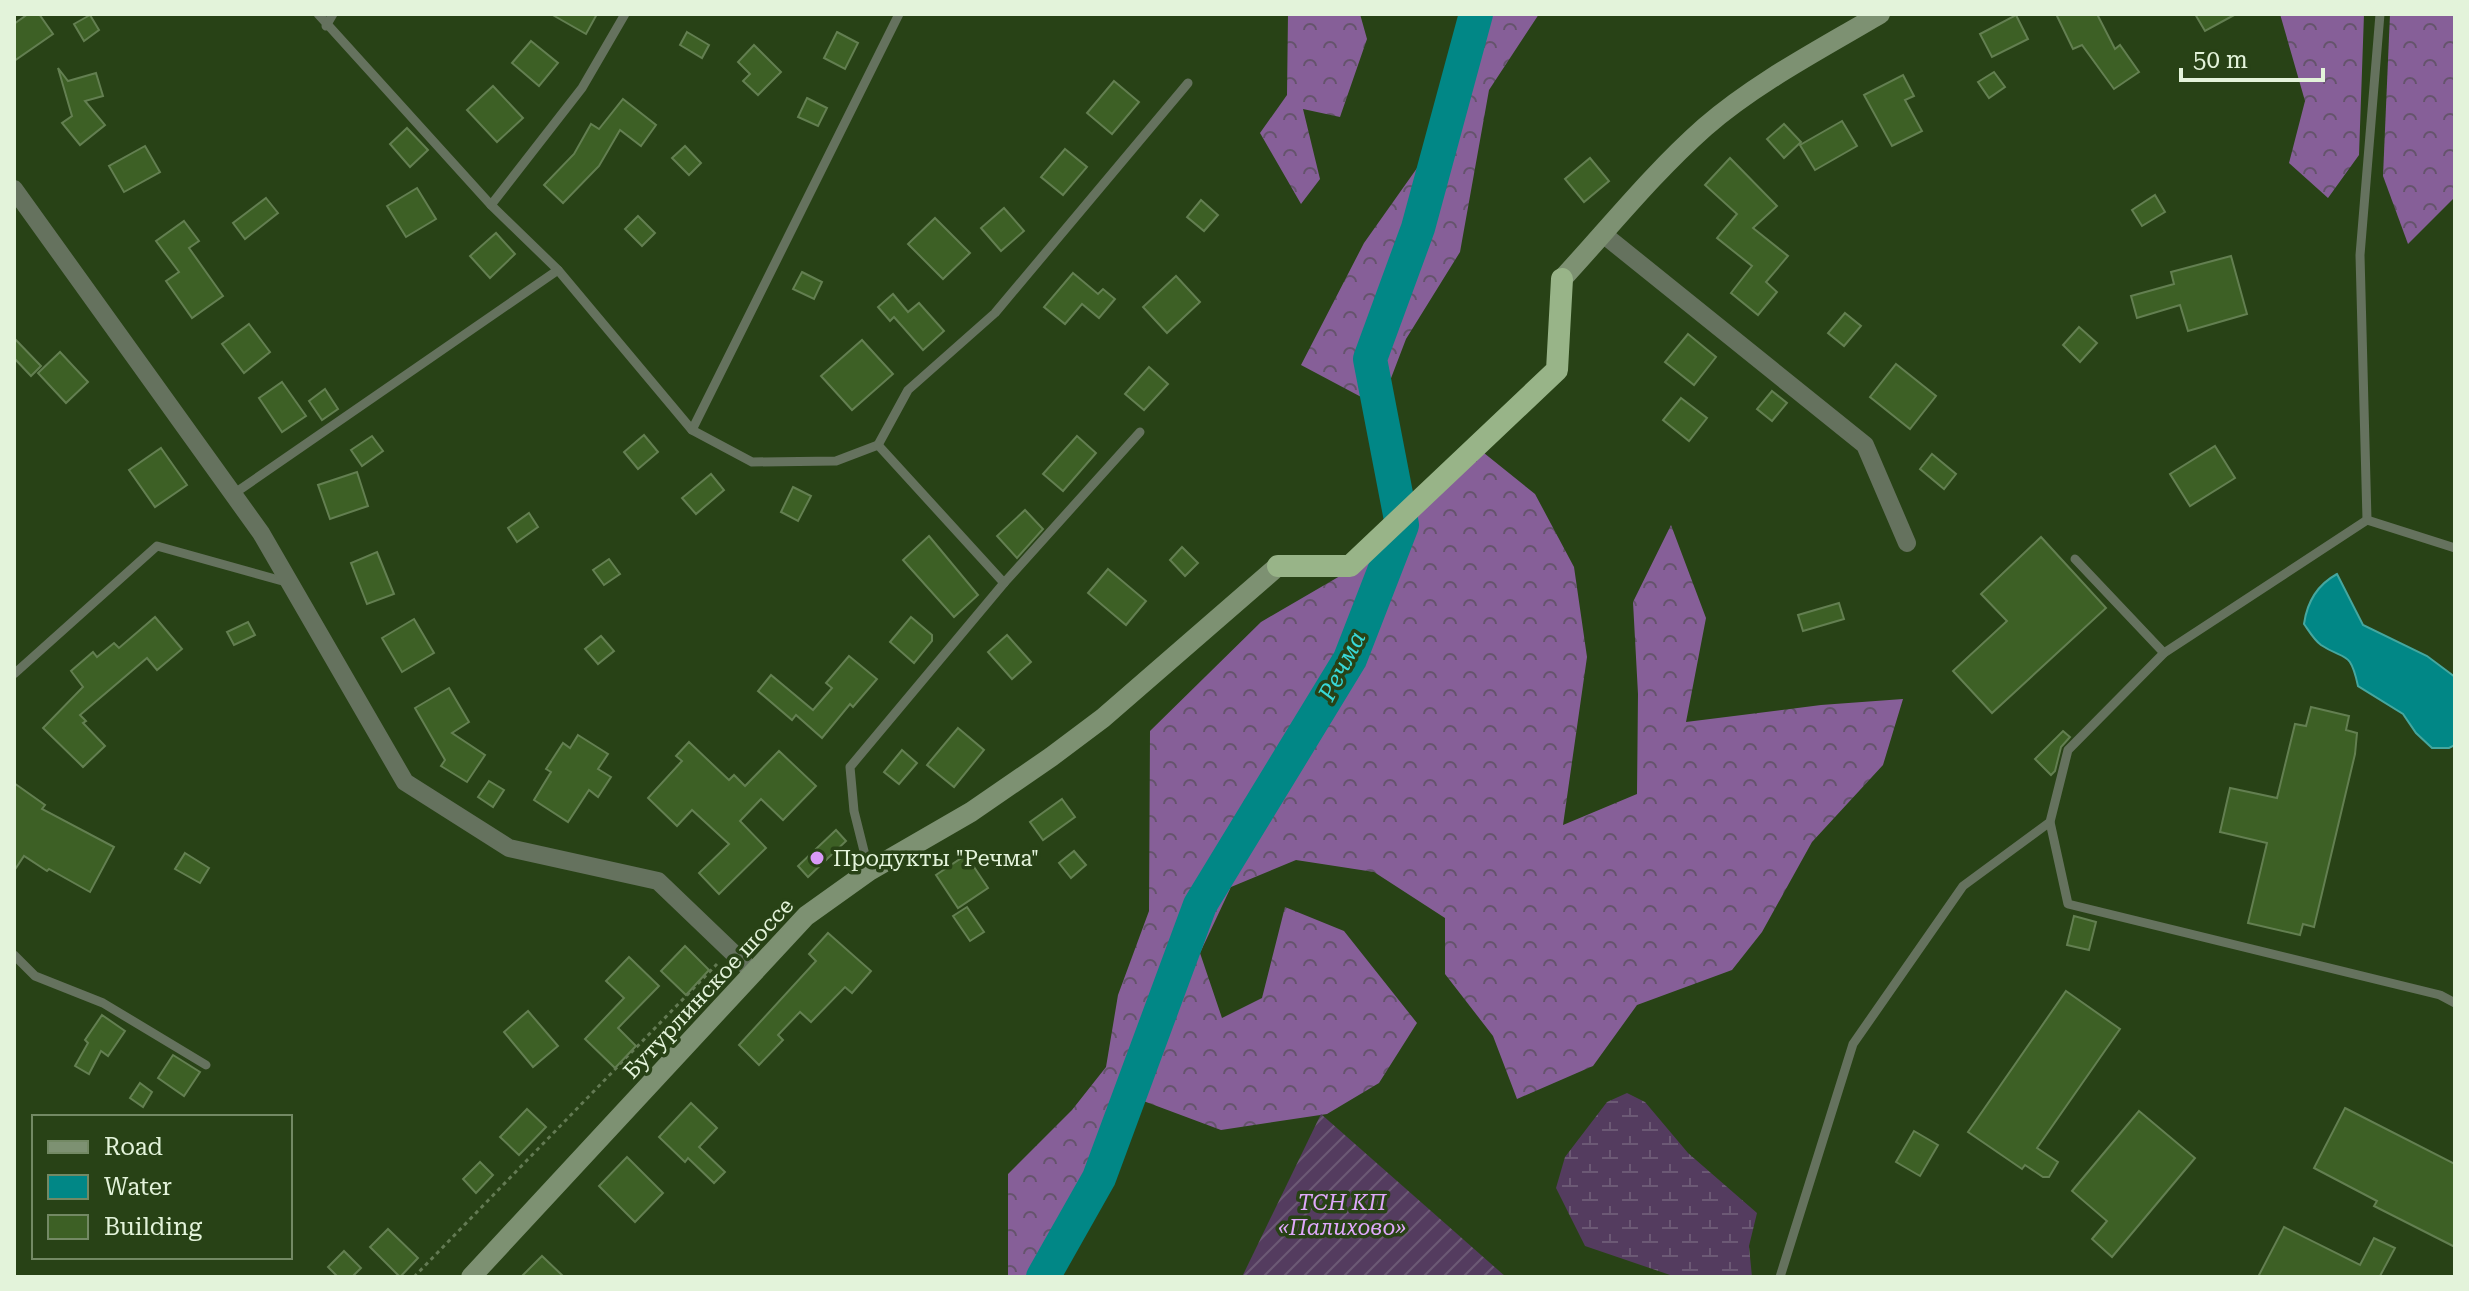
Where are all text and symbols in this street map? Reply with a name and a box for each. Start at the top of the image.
scale bar [2181,32,2323,82]
text: 50 m [2193,46,2248,74]
water label: Речма [1312,627,1371,706]
place label: Продукты "Речма" [833,846,1039,871]
marker: Продукты "Речма" [808,849,826,867]
street label: Бутурлинское шоссе [618,893,798,1084]
legend [32,1115,292,1259]
text: Road [104,1133,163,1161]
text: Water [104,1173,172,1201]
park label: ТСН КП «Палихово» [1278,1190,1406,1240]
text: Building [104,1213,202,1241]

